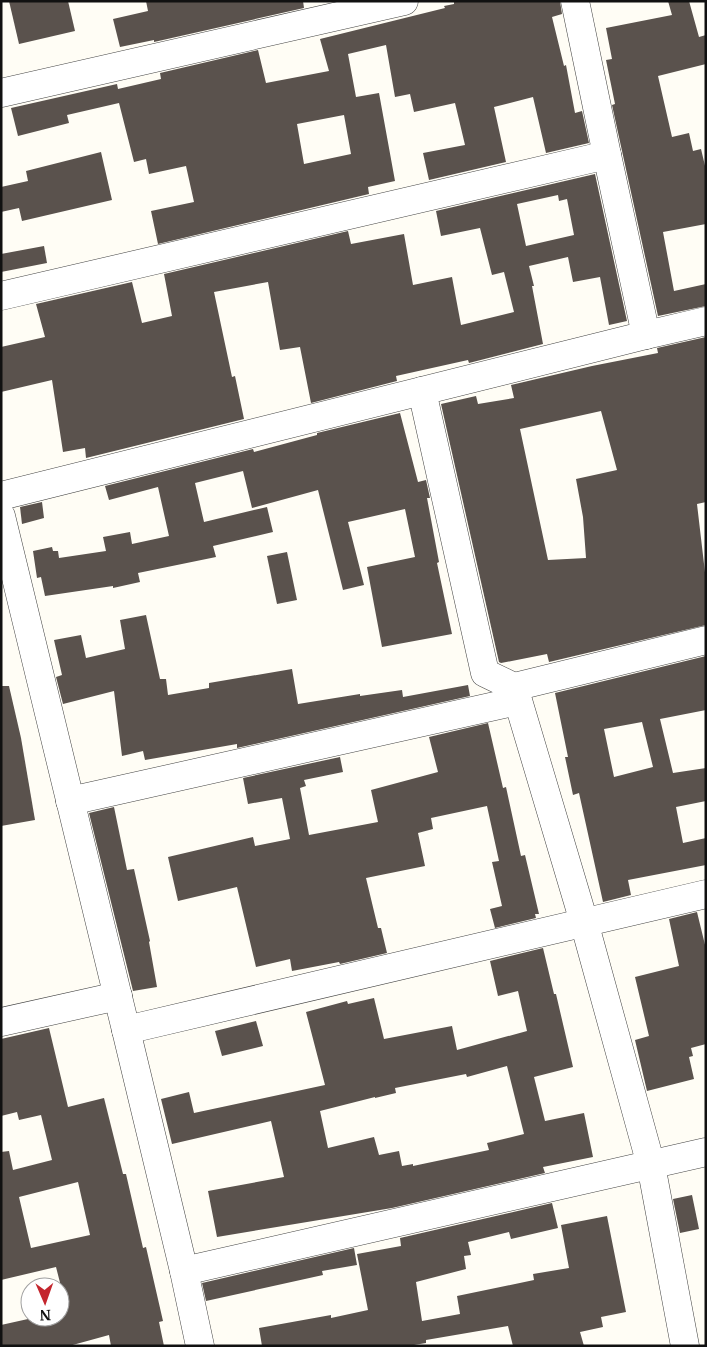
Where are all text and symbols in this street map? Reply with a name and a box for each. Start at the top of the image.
north arrow [20,1277,70,1327]
text: N [40,1306,51,1324]

